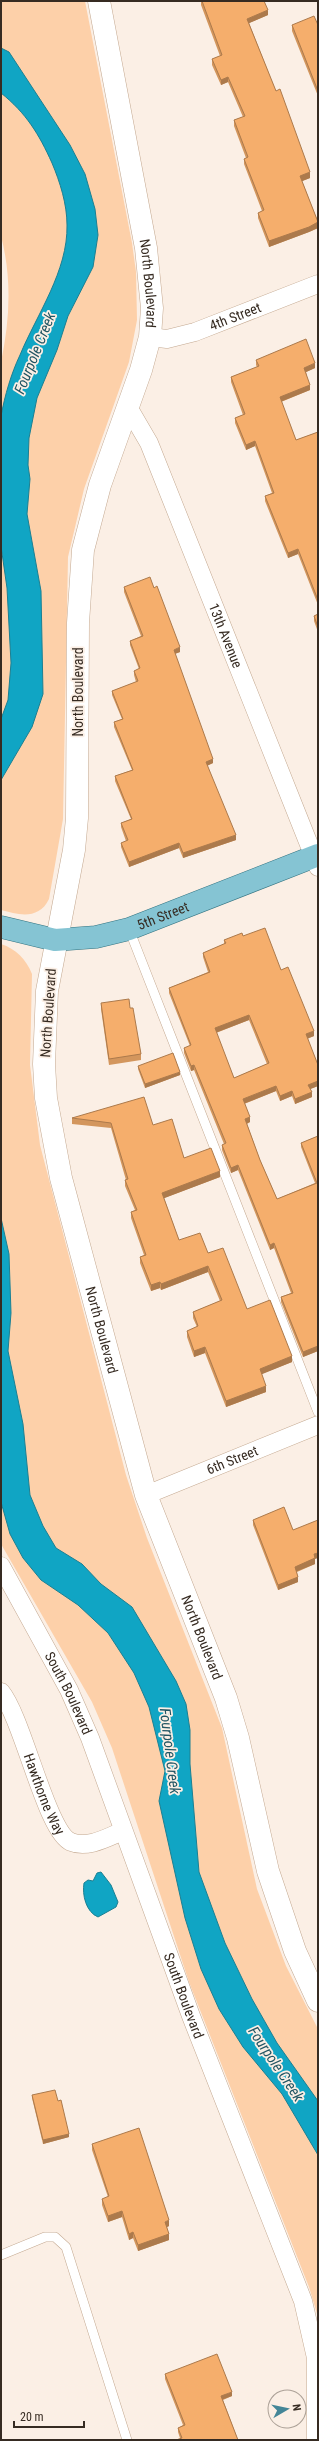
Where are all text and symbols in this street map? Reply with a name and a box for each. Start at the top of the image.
street label: North Boulevard [136,238,160,328]
street label: 4th Street [207,299,263,334]
water label: Fourpole Creek [10,309,60,396]
street label: 13th Avenue [206,601,246,671]
street label: North Boulevard [70,647,86,737]
street label: 5th Street [135,898,191,933]
street label: North Boulevard [37,968,59,1058]
street label: North Boulevard [82,1285,121,1375]
street label: 6th Street [204,1442,260,1478]
street label: North Boulevard [178,1593,226,1682]
street label: South Boulevard [42,1649,95,1737]
water label: Fourpole Creek [156,1707,184,1795]
street label: Hawthorne Way [21,1751,68,1838]
street label: South Boulevard [161,1951,207,2041]
water label: Fourpole Creek [244,2023,308,2105]
north arrow [267,2389,307,2429]
scale bar [14,2403,84,2429]
text: N [289,2403,303,2412]
text: 20 m [20,2410,44,2424]

